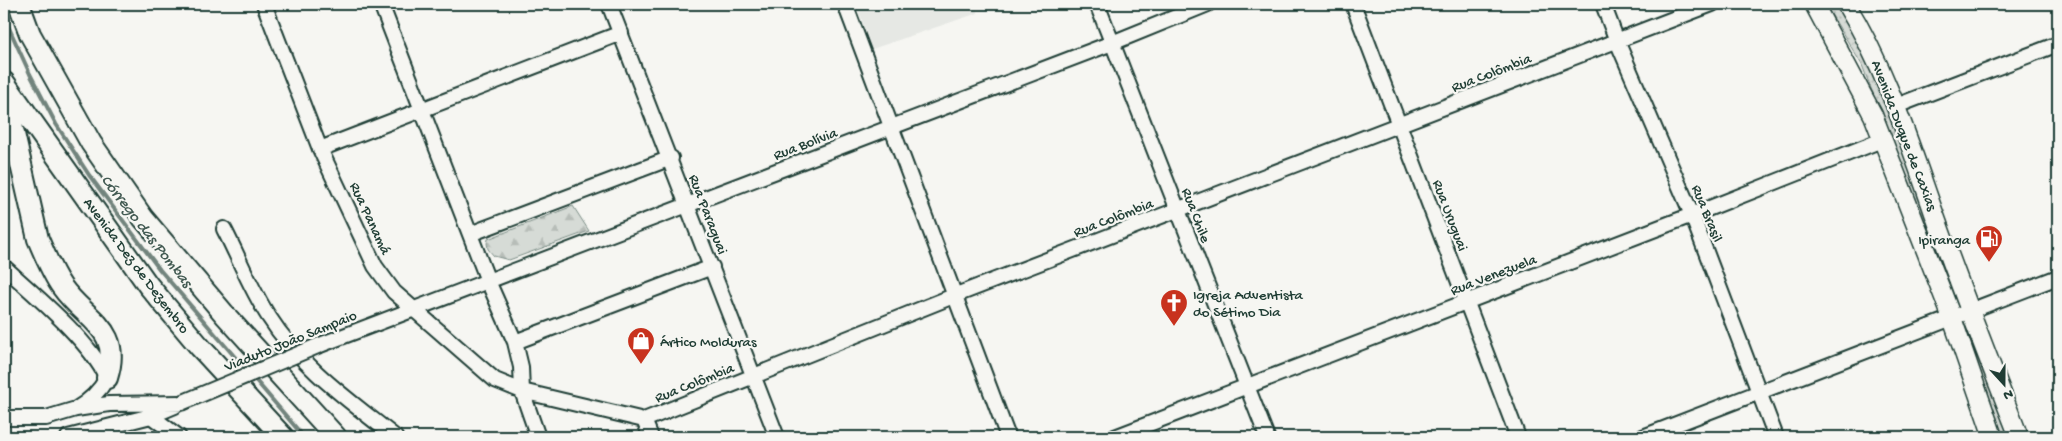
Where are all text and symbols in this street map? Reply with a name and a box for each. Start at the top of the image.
street label: Rua Colômbia [1449,50,1535,97]
street label: Avenida Duque de Caxias [1866,58,1940,214]
street label: Rua Bolívia [771,124,841,165]
water label: Córrego das Pombas [95,172,196,294]
street label: Rua Paraguai [684,172,731,257]
street label: Rua Uruguai [1427,178,1471,254]
street label: Rua Panamá [345,180,394,259]
street label: Rua Brasil [1687,182,1726,245]
street label: Rua Chile [1176,186,1214,246]
street label: Avenida Dez de Dezembro [78,195,193,338]
street label: Rua Colômbia [1071,195,1157,242]
fuel station icon: Ipiranga [1974,224,2004,263]
place label: Ipiranga [1918,232,1971,250]
street label: Rua Venezuela [1448,251,1540,301]
place label: Igreja Adventista do Sétimo Dia [1193,287,1304,322]
church icon: Igreja Adventista do Sétimo Dia [1159,288,1189,327]
street label: Viaduto João Sampaio [221,307,360,377]
shop icon: Ártico Molduras [626,326,656,365]
place label: Ártico Molduras [660,334,757,352]
north arrow [1980,358,2030,408]
street label: Rua Colômbia [652,360,738,408]
text: N [2000,384,2015,403]

